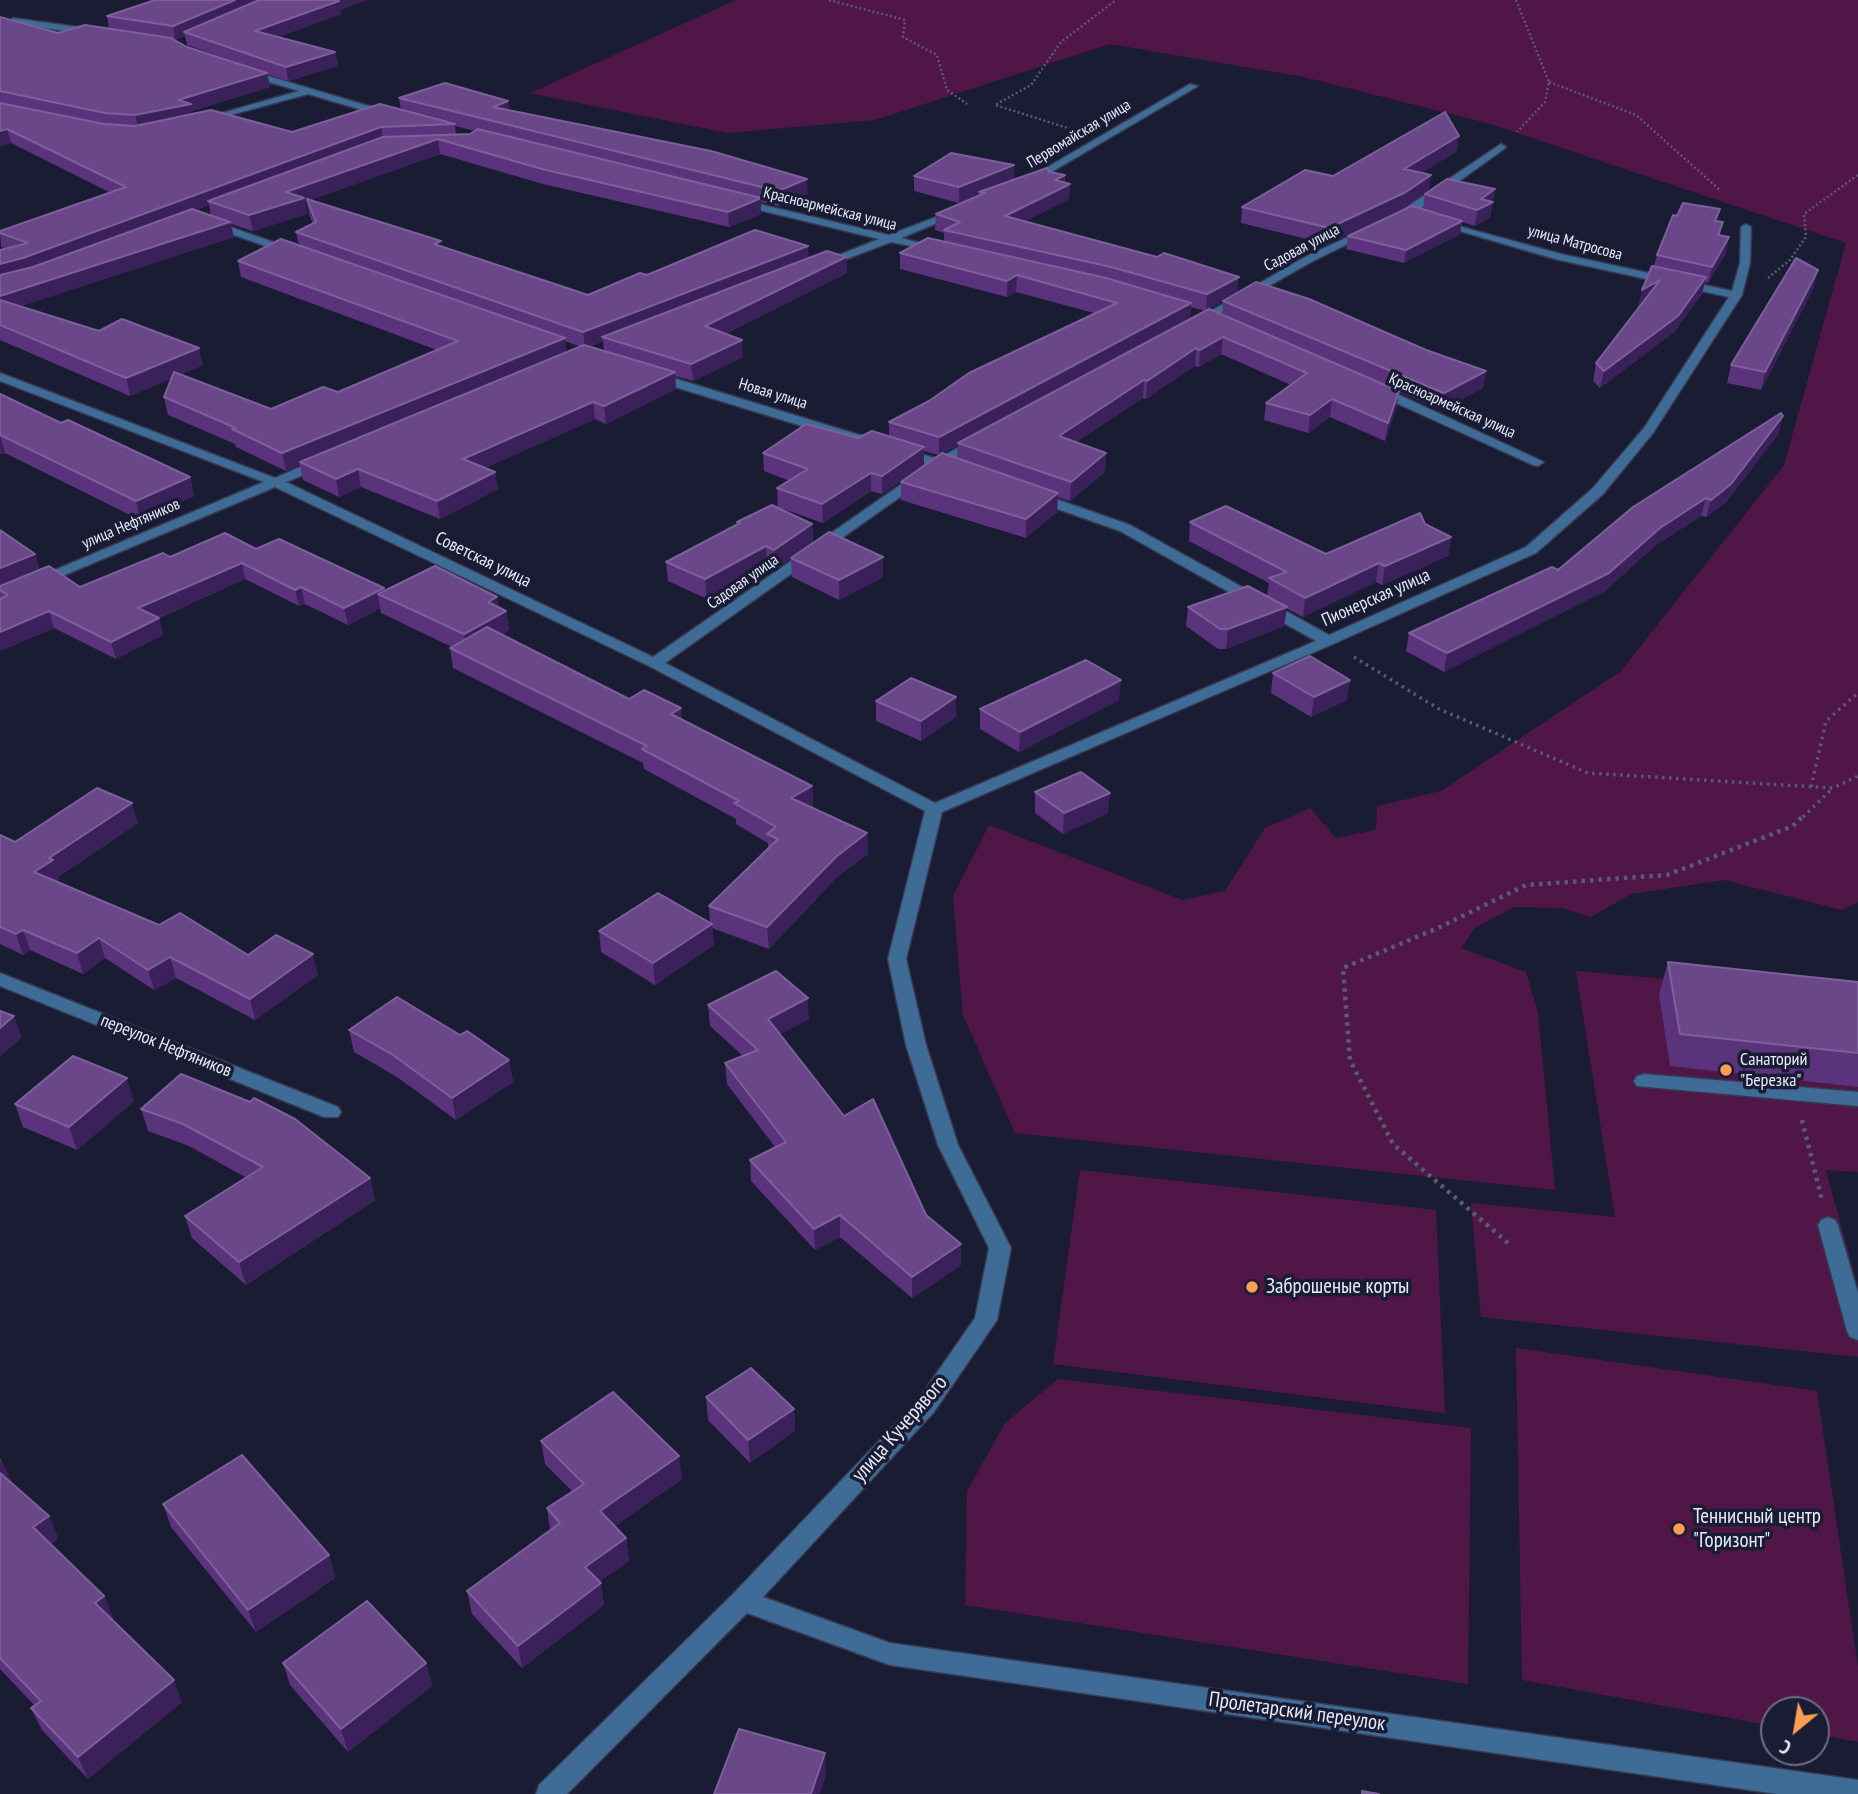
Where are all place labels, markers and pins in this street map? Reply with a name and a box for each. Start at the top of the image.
place label: Санаторий "Березка" [1740,1049,1807,1092]
marker: Санаторий "Березка" [1718,1062,1734,1078]
place label: Заброшеные корты [1266,1274,1409,1300]
marker: Заброшеные корты [1244,1279,1260,1295]
place label: Теннисный центр "Горизонт" [1693,1504,1821,1554]
marker: Теннисный центр "Горизонт" [1671,1521,1687,1537]

